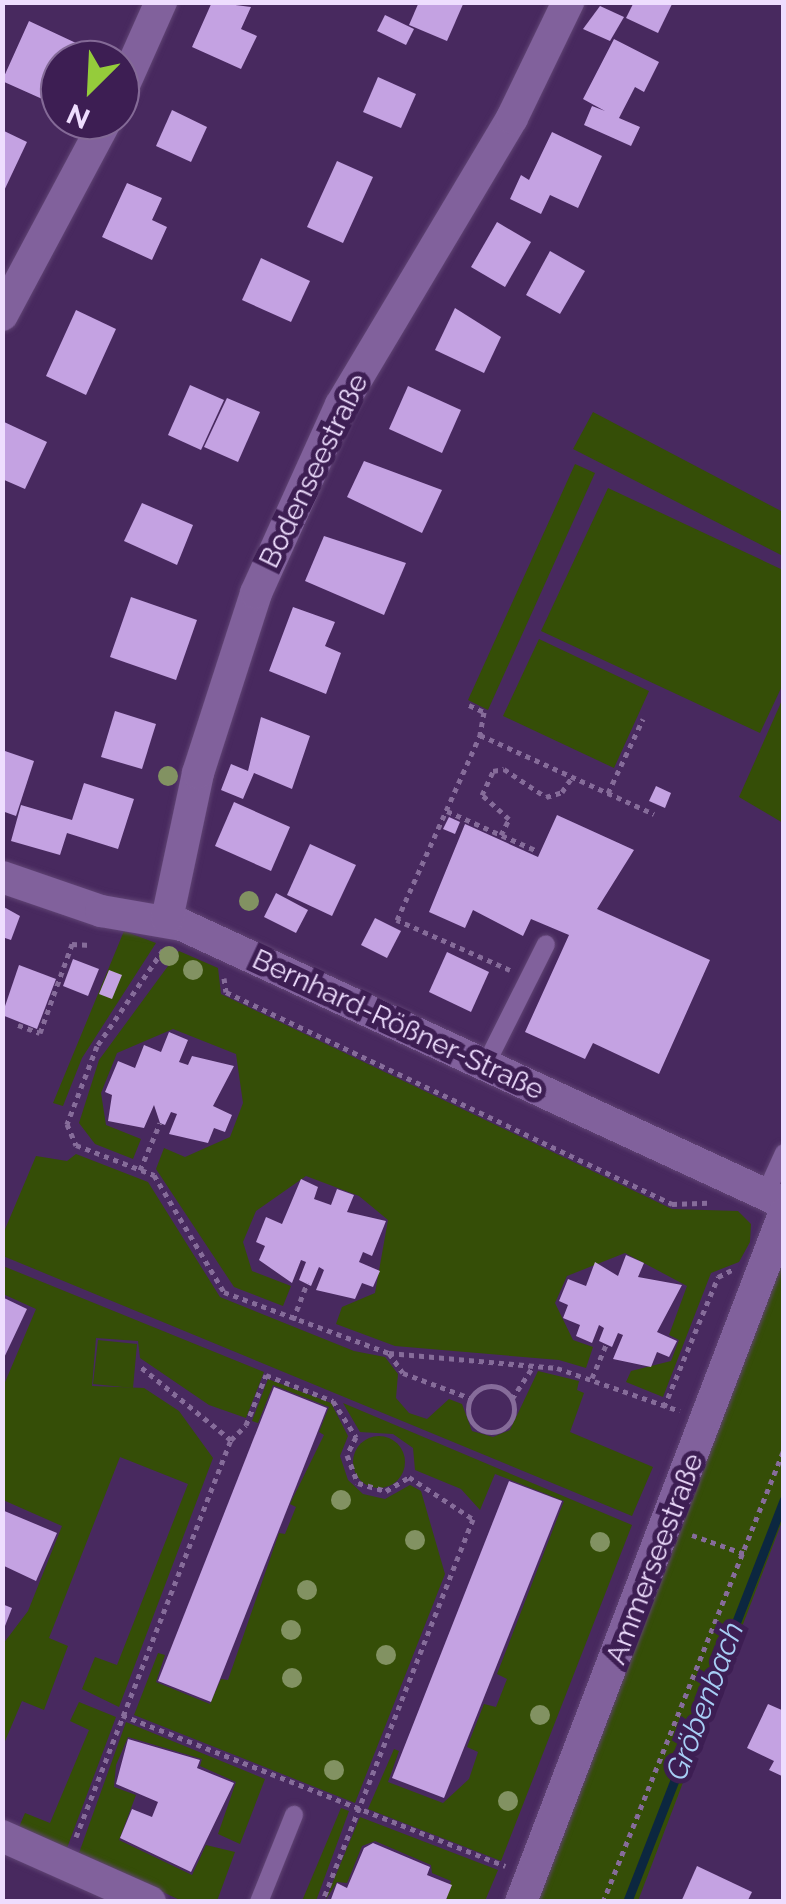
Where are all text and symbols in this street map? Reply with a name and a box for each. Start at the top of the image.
north arrow [40,40,140,140]
text: N [62,97,95,135]
street label: Bodenseestraße [253,369,375,573]
street label: Bernhard-Rößner-Straße [247,943,549,1107]
street label: Ammerseestraße [599,1449,711,1669]
water label: Gröbenbach [658,1617,752,1785]

